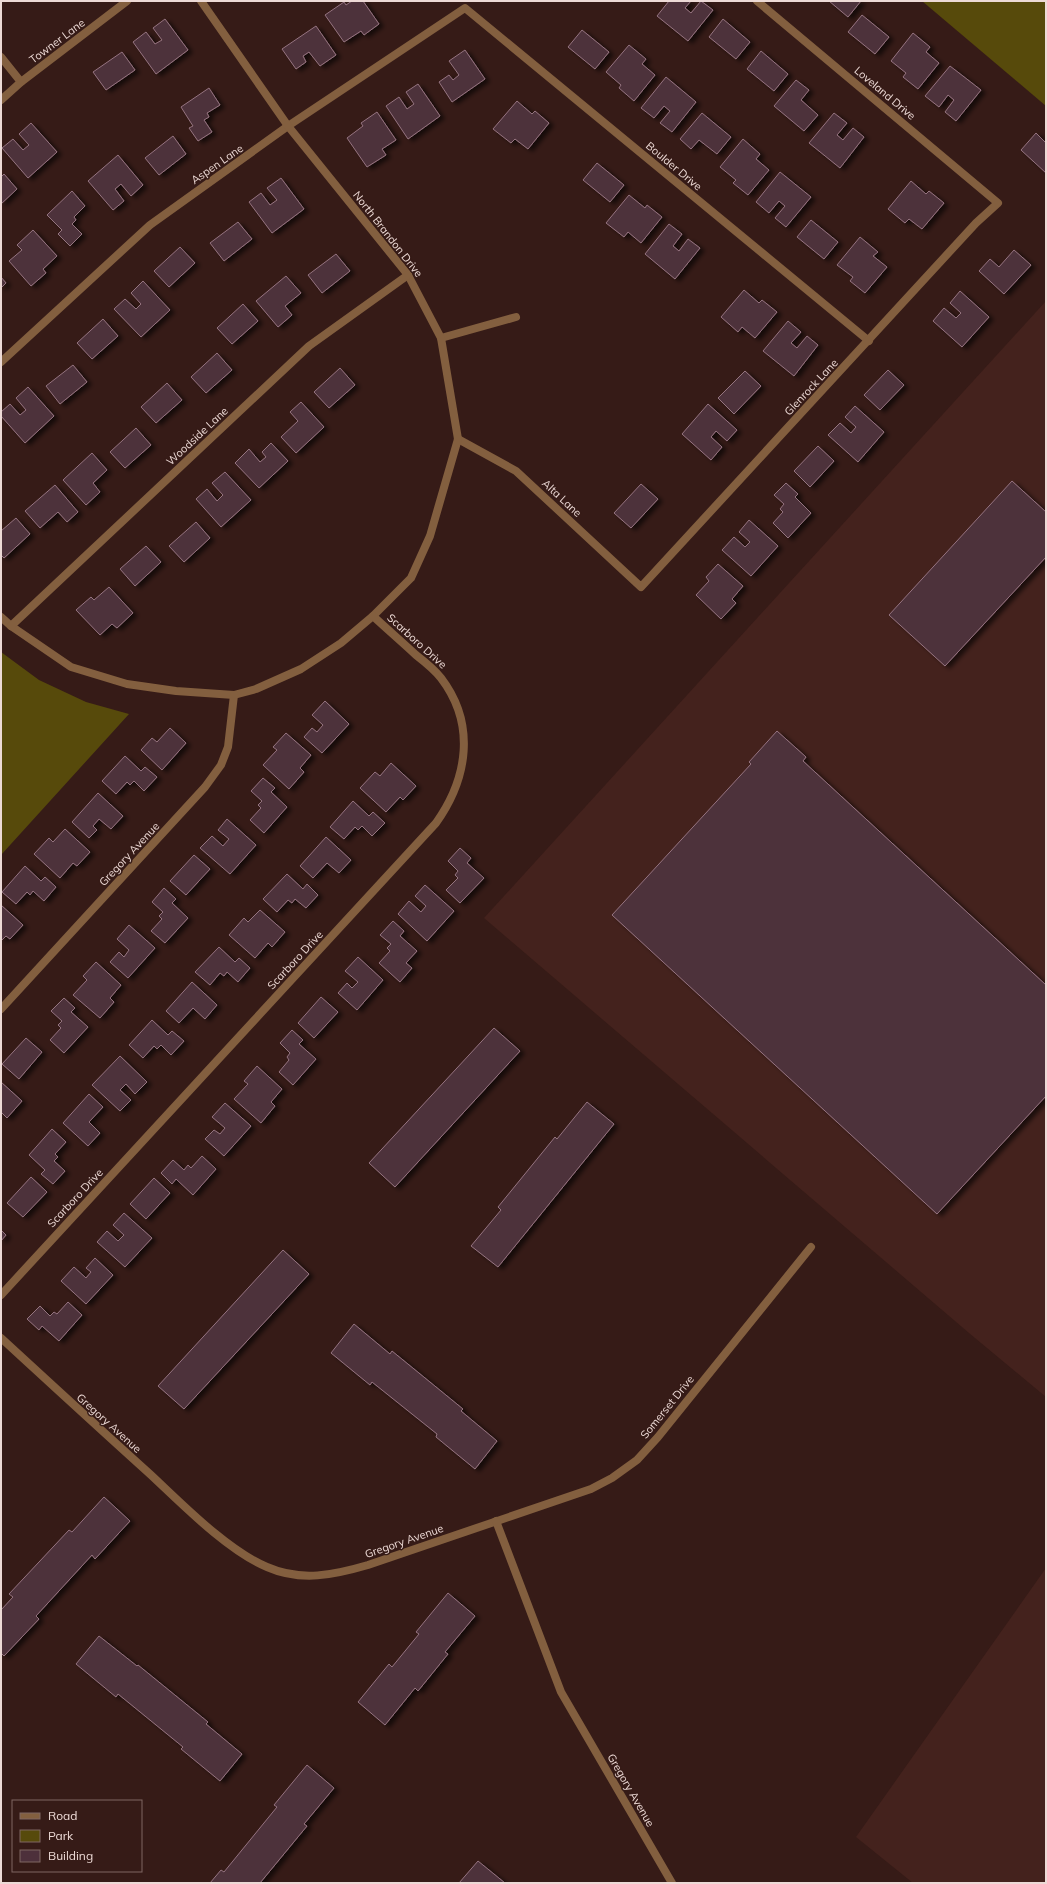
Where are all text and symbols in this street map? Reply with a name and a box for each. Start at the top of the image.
street label: Towner Lane [26,16,88,66]
street label: Loveland Drive [852,63,918,123]
street label: Boulder Drive [643,139,705,193]
street label: Aspen Lane [188,141,246,187]
street label: North Brandon Drive [350,188,426,280]
street label: Glenrock Lane [781,356,841,418]
street label: Woodside Lane [163,404,231,468]
street label: Alta Lane [539,476,585,520]
street label: Scarboro Drive [384,611,450,671]
street label: Gregory Avenue [96,819,162,889]
street label: Scarboro Drive [264,928,326,992]
street label: Scarboro Drive [44,1166,106,1230]
street label: Somerset Drive [637,1372,697,1442]
street label: Gregory Avenue [74,1390,144,1456]
street label: Gregory Avenue [363,1521,445,1561]
street label: Gregory Avenue [604,1751,658,1829]
legend [12,1800,142,1872]
text: Road [48,1808,77,1823]
text: Park [48,1828,74,1843]
text: Building [48,1848,93,1863]

